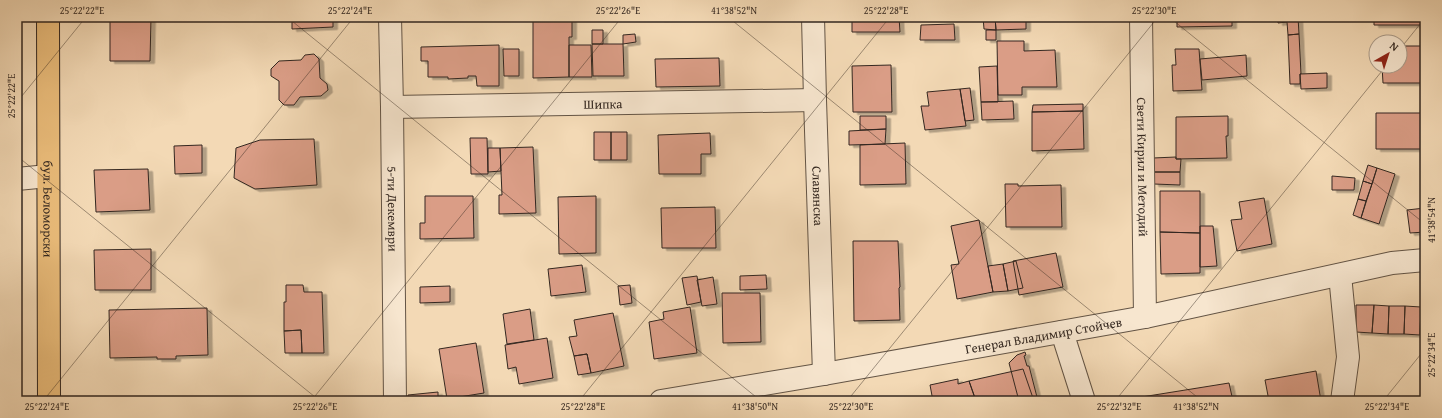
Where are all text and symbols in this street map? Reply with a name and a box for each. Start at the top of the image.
text: 25°22'22"E [60,3,104,18]
text: 25°22'24"E [328,3,372,18]
text: 25°22'26"E [596,3,640,18]
text: 41°38'52"N [711,3,757,18]
text: 25°22'28"E [864,3,908,18]
text: 25°22'30"E [1132,3,1176,18]
north arrow [1368,34,1408,74]
text: N [1386,38,1403,55]
text: 25°22'22"E [4,74,19,118]
street label: Шипка [583,94,623,114]
street label: Свети Кирил и Методий [1132,97,1153,237]
street label: бул. Беломорски [38,160,58,258]
street label: 5-ти Декември [383,166,402,252]
street label: Славянска [807,166,828,227]
text: 41°38'54"N [1424,197,1439,243]
street label: Генерал Владимир Стойчев [964,312,1123,359]
text: 25°22'34"E [1424,333,1439,377]
text: 25°22'24"E [25,399,69,414]
text: 25°22'26"E [293,399,337,414]
text: 25°22'28"E [561,399,605,414]
text: 41°38'50"N [732,399,778,414]
text: 25°22'30"E [829,399,873,414]
text: 25°22'32"E [1097,399,1141,414]
text: 41°38'52"N [1173,399,1219,414]
text: 25°22'34"E [1365,399,1409,414]

